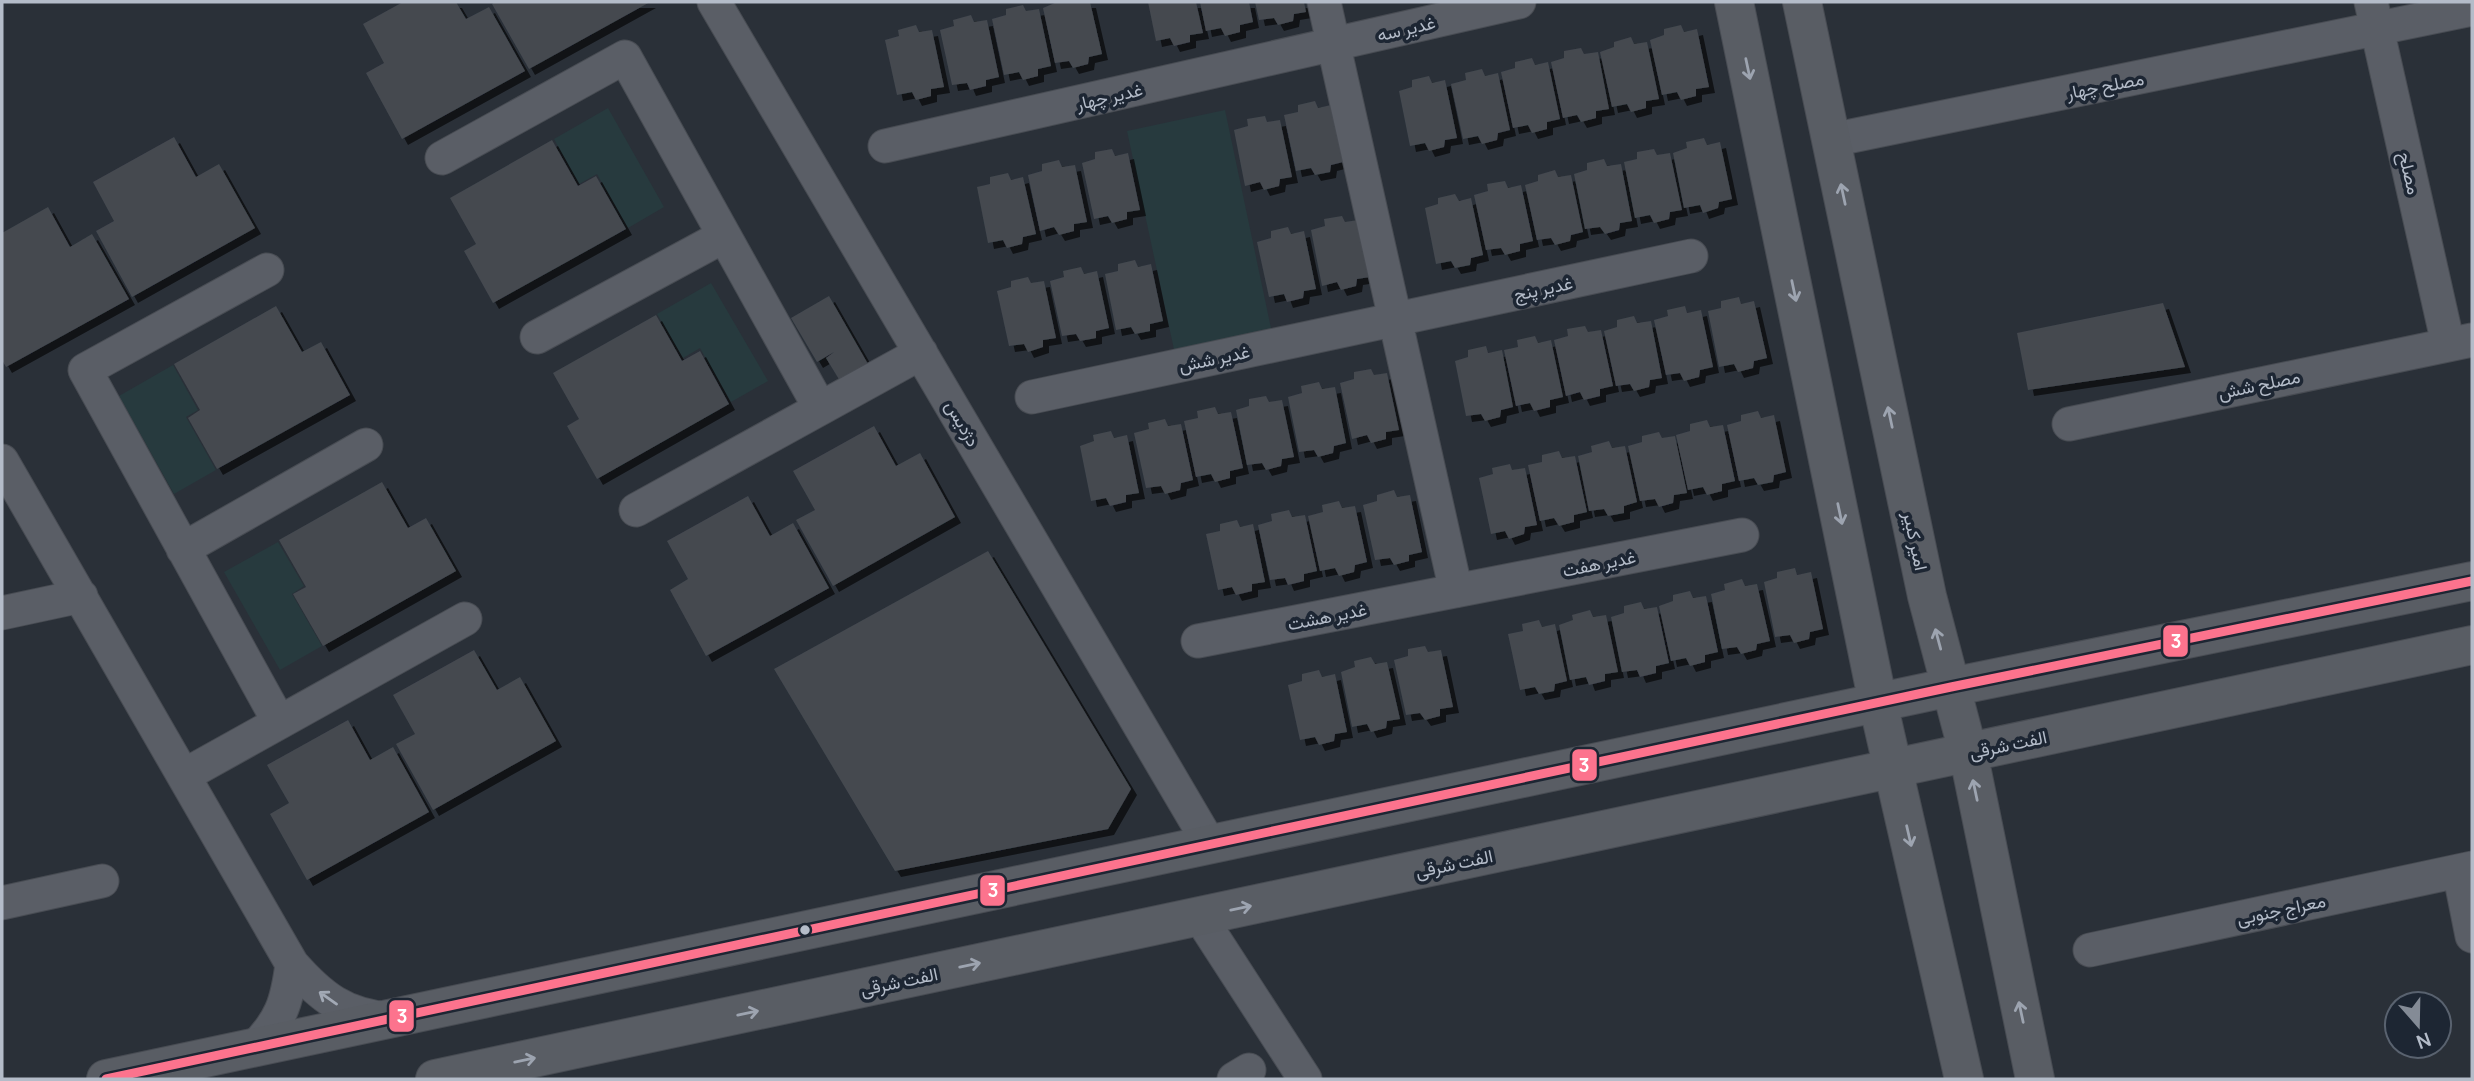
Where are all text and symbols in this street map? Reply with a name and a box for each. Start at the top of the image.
street label: غدیر سه [1374,10,1438,46]
one-way arrow [1741,57,1755,80]
street label: مصلح چهار [2063,66,2146,105]
street label: غدیر چهار [1072,77,1145,116]
street label: مصلح [2392,149,2427,197]
one-way arrow [1836,183,1850,206]
street label: غدیر پنج [1511,270,1575,307]
one-way arrow [1787,279,1801,302]
street label: غدیر شش [1176,339,1252,377]
street label: مصلح شش [2216,364,2302,405]
street label: دژدیس [940,395,986,451]
one-way arrow [1882,406,1896,429]
one-way arrow [1833,502,1847,525]
street label: امیر کبیر [1898,508,1934,573]
street label: غدیر هفت [1560,544,1638,582]
street label: غدیر هشت [1285,597,1369,635]
line badge: 3 [2162,624,2189,658]
one-way arrow [1931,628,1944,650]
text: 3 [2170,628,2182,654]
street label: الفت شرقی [1967,724,2049,764]
line badge: 3 [1571,748,1598,782]
text: 3 [1578,752,1590,778]
one-way arrow [1968,779,1982,802]
one-way arrow [1903,824,1916,847]
street label: الفت شرقی [1413,843,1495,883]
line badge: 3 [979,874,1006,907]
text: 3 [987,877,999,903]
street label: معراج جنوبی [2234,888,2328,931]
one-way arrow [1229,901,1252,914]
unlabelled marker [798,923,812,937]
one-way arrow [959,958,981,971]
street label: الفت شرقی [858,961,940,1001]
north arrow [2383,990,2453,1060]
one-way arrow [319,991,338,1005]
line badge: 3 [388,999,415,1033]
one-way arrow [2014,1001,2028,1024]
text: 3 [396,1003,408,1029]
one-way arrow [736,1005,759,1019]
text: N [2413,1026,2435,1056]
one-way arrow [513,1053,536,1066]

